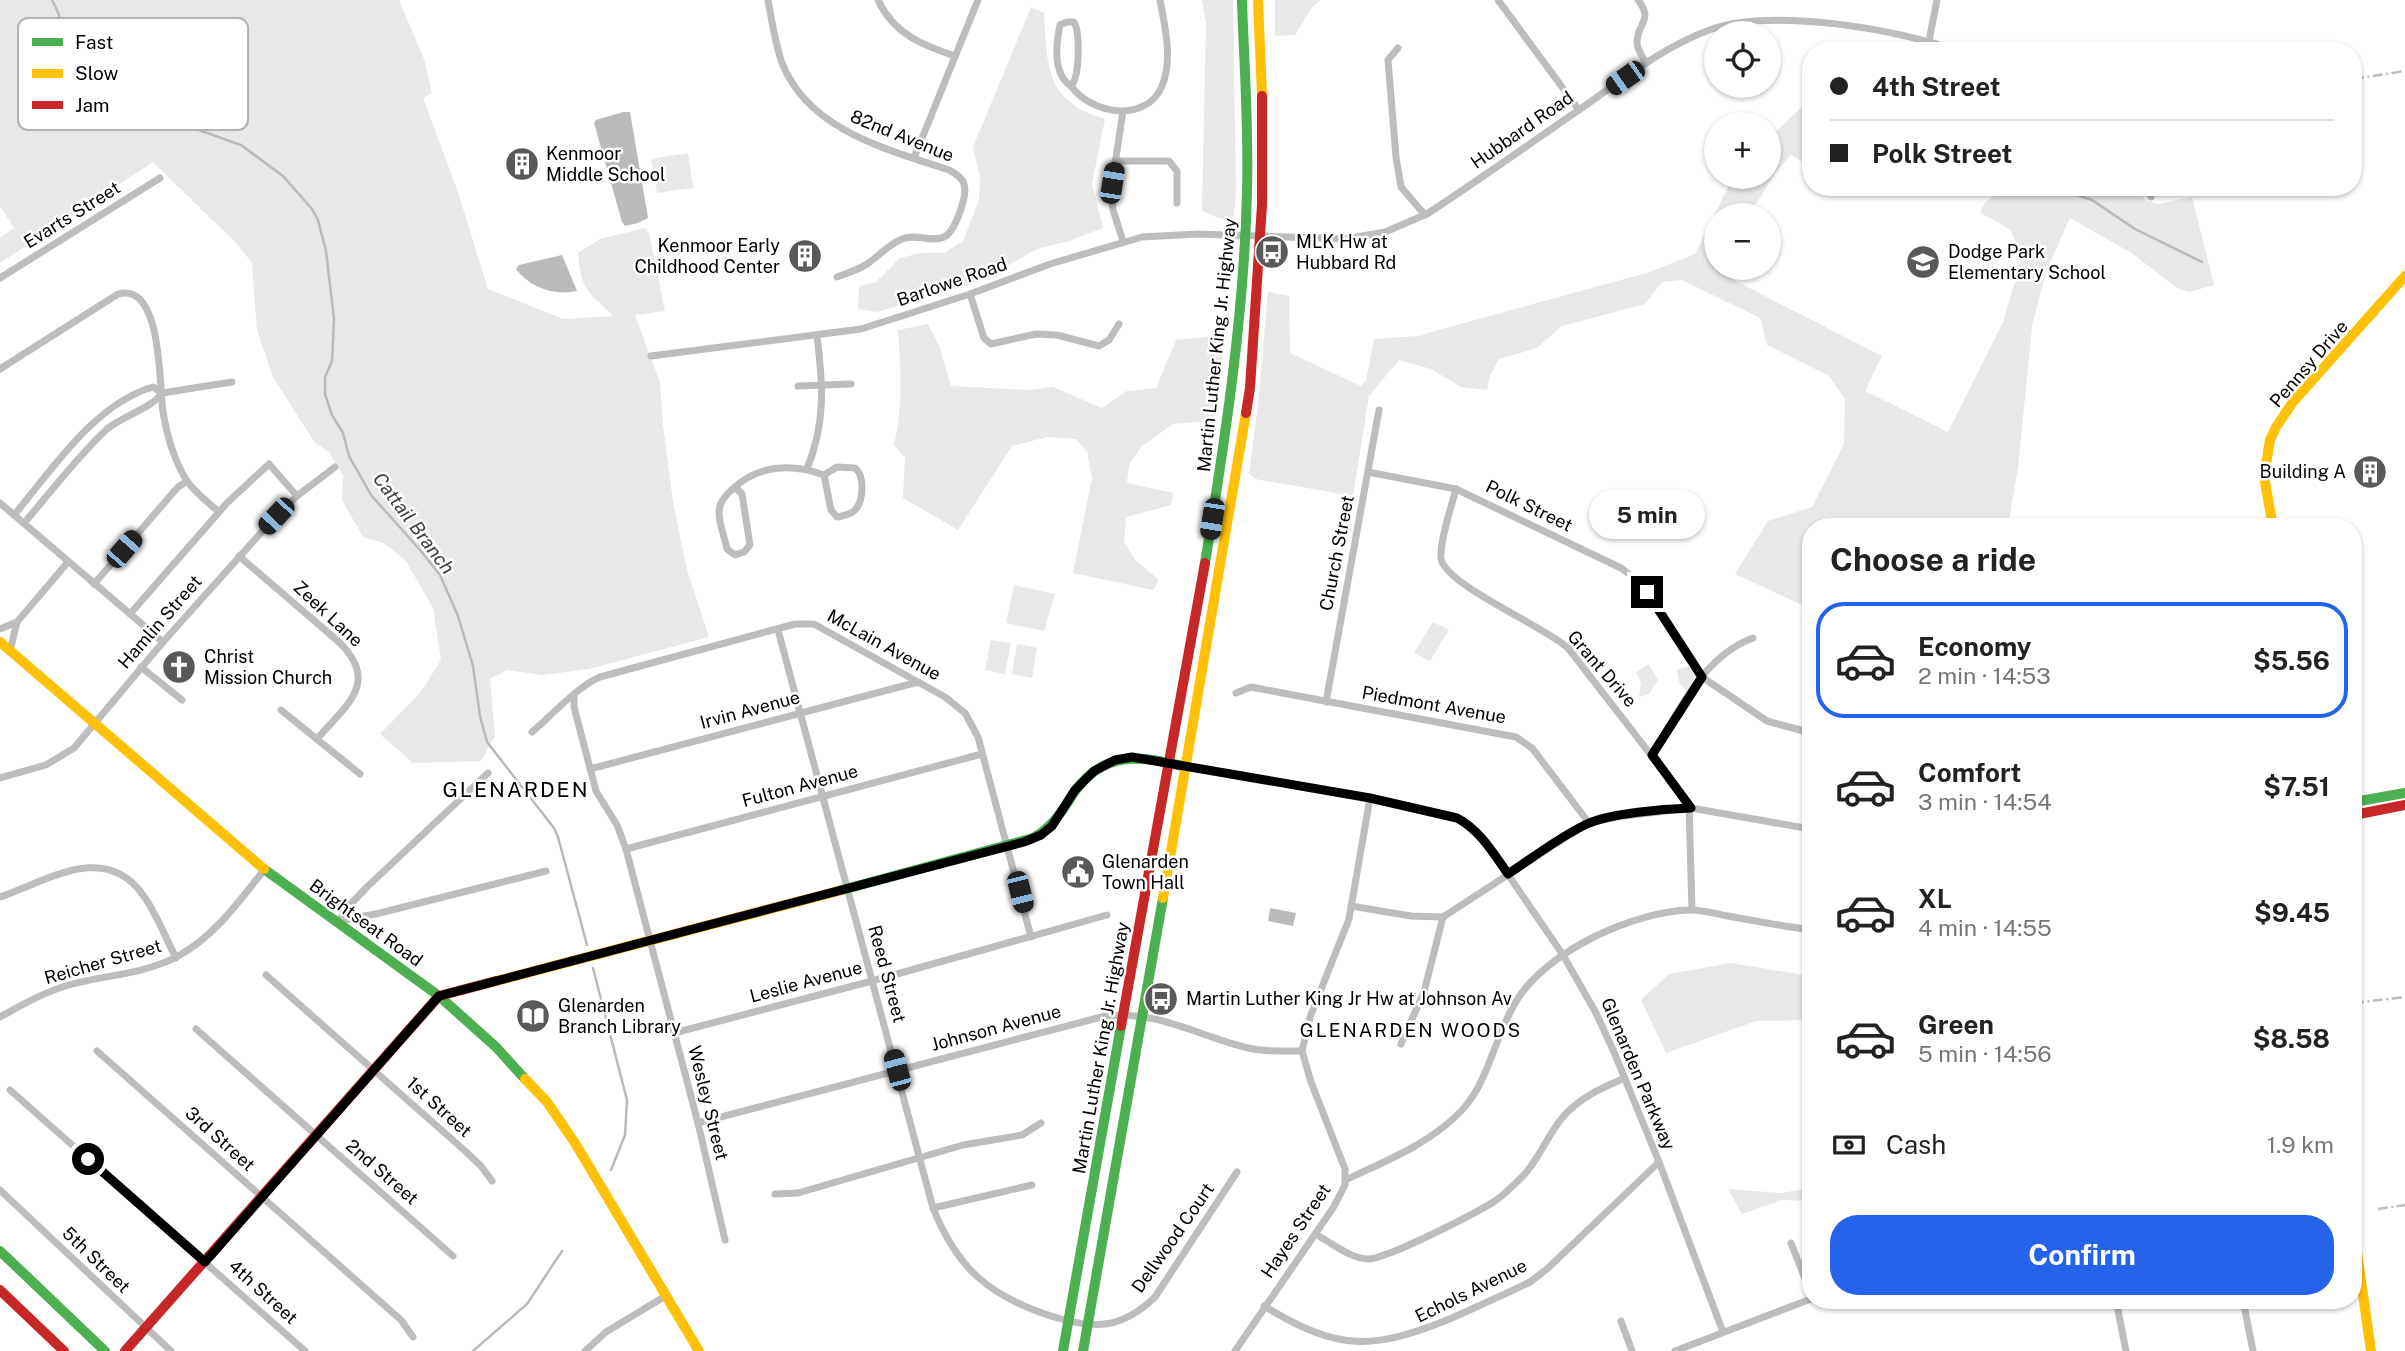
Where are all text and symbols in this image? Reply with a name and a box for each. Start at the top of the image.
legend [18,18,248,130]
map controls [1704,21,1781,280]
button: locate [1704,21,1781,98]
text: Fast [75,31,113,53]
car [1602,57,1649,99]
text: Slow [75,62,119,84]
text: 4th Street [1872,71,2001,102]
street label: Hubbard Road [1466,86,1577,173]
text: Jam [75,94,109,116]
street label: 82nd Avenue [847,105,957,166]
button: + [1704,112,1781,189]
text: Polk Street [1872,138,2012,169]
place label: Kenmoor Middle School [546,143,665,185]
building icon: Kenmoor Middle School [503,145,541,183]
car [1099,161,1126,205]
street label: Evarts Street [20,177,124,252]
button: − [1704,203,1781,280]
street label: Martin Luther King Jr. Highway [1193,217,1240,473]
place label: MLK Hw at Hubbard Rd [1296,231,1396,273]
bus stop icon: MLK Hw at Hubbard Rd [1253,233,1291,271]
place label: Kenmoor Early Childhood Center [634,235,780,277]
building icon: Kenmoor Early Childhood Center [786,237,824,275]
place label: Dodge Park Elementary School [1948,241,2106,283]
school or university icon: Dodge Park Elementary School [1904,243,1942,281]
street label: Barlowe Road [894,253,1010,310]
street label: Pennsy Drive [2265,316,2352,411]
building icon: Building A [2351,453,2389,491]
place label: Building A [2260,461,2346,482]
water label: Cattail Branch [369,468,459,578]
street label: Polk Street [1482,476,1576,536]
callout: 5 min [1589,490,1705,540]
car [254,493,299,539]
street label: Church Street [1315,493,1358,612]
car [1199,497,1226,541]
text: 5 min [1616,501,1678,528]
car [103,526,146,572]
text: Choose a ride [1830,541,2036,578]
street label: Hamlin Street [113,571,206,673]
street label: Zeek Lane [289,576,367,651]
route end [1631,576,1663,608]
street label: McLain Avenue [824,605,945,684]
street label: Grant Drive [1564,626,1641,711]
icon: car [1834,629,1897,692]
text: Economy [1918,631,2031,662]
text: $5.56 [2253,645,2330,676]
place label: Christ Mission Church [204,646,332,688]
church icon: Christ Mission Church [160,648,198,686]
text: 2 min · 14:53 [1918,662,2051,689]
street label: Piedmont Avenue [1360,681,1508,728]
street label: Irvin Avenue [698,686,802,733]
icon: car [1834,755,1897,818]
text: Comfort [1918,757,2021,788]
street label: Fulton Avenue [739,760,860,811]
text: $7.51 [2263,771,2330,802]
district label: GLENARDEN [442,777,590,802]
text: 3 min · 14:54 [1918,788,2052,815]
place label: Glenarden Town Hall [1102,851,1189,893]
public building icon: Glenarden Town Hall [1059,853,1097,891]
car [1005,869,1036,915]
street label: Brightseat Road [306,875,427,971]
icon: car [1834,881,1897,944]
text: XL [1918,883,1952,914]
text: $9.45 [2254,897,2330,928]
text: 4 min · 14:55 [1918,914,2052,941]
street label: Martin Luther King Jr. Highway [1068,920,1133,1175]
street label: Reed Street [864,923,911,1025]
street label: Reicher Street [42,935,164,988]
street label: Leslie Avenue [747,956,864,1007]
bus stop icon: Martin Luther King Jr Hw at Johnson Av [1142,980,1180,1018]
place label: Martin Luther King Jr Hw at Johnson Av [1186,988,1512,1009]
place label: Glenarden Branch Library [558,995,681,1037]
street label: Glenarden Parkway [1597,995,1680,1153]
library icon: Glenarden Branch Library [514,997,552,1035]
street label: Johnson Avenue [929,1000,1063,1055]
icon: car [1834,1007,1897,1070]
text: Green [1918,1009,1994,1040]
district label: GLENARDEN WOODS [1300,1019,1522,1041]
text: $8.58 [2253,1023,2330,1054]
text: 5 min · 14:56 [1918,1040,2052,1067]
street label: Wesley Street [684,1043,733,1162]
car [882,1047,913,1093]
street label: 1st Street [403,1072,476,1141]
street label: 3rd Street [181,1102,259,1175]
icon: cash [1830,1126,1868,1164]
text: Cash [1886,1129,1946,1160]
text: 1.9 km [2267,1131,2334,1158]
street label: 2nd Street [342,1135,423,1209]
route start [72,1143,104,1175]
street label: Dellwood Court [1127,1179,1218,1297]
street label: Hayes Street [1256,1180,1335,1282]
button: Confirm [1830,1215,2334,1295]
street label: 5th Street [58,1222,135,1297]
street label: Echols Avenue [1411,1254,1530,1327]
street label: 4th Street [224,1255,302,1328]

